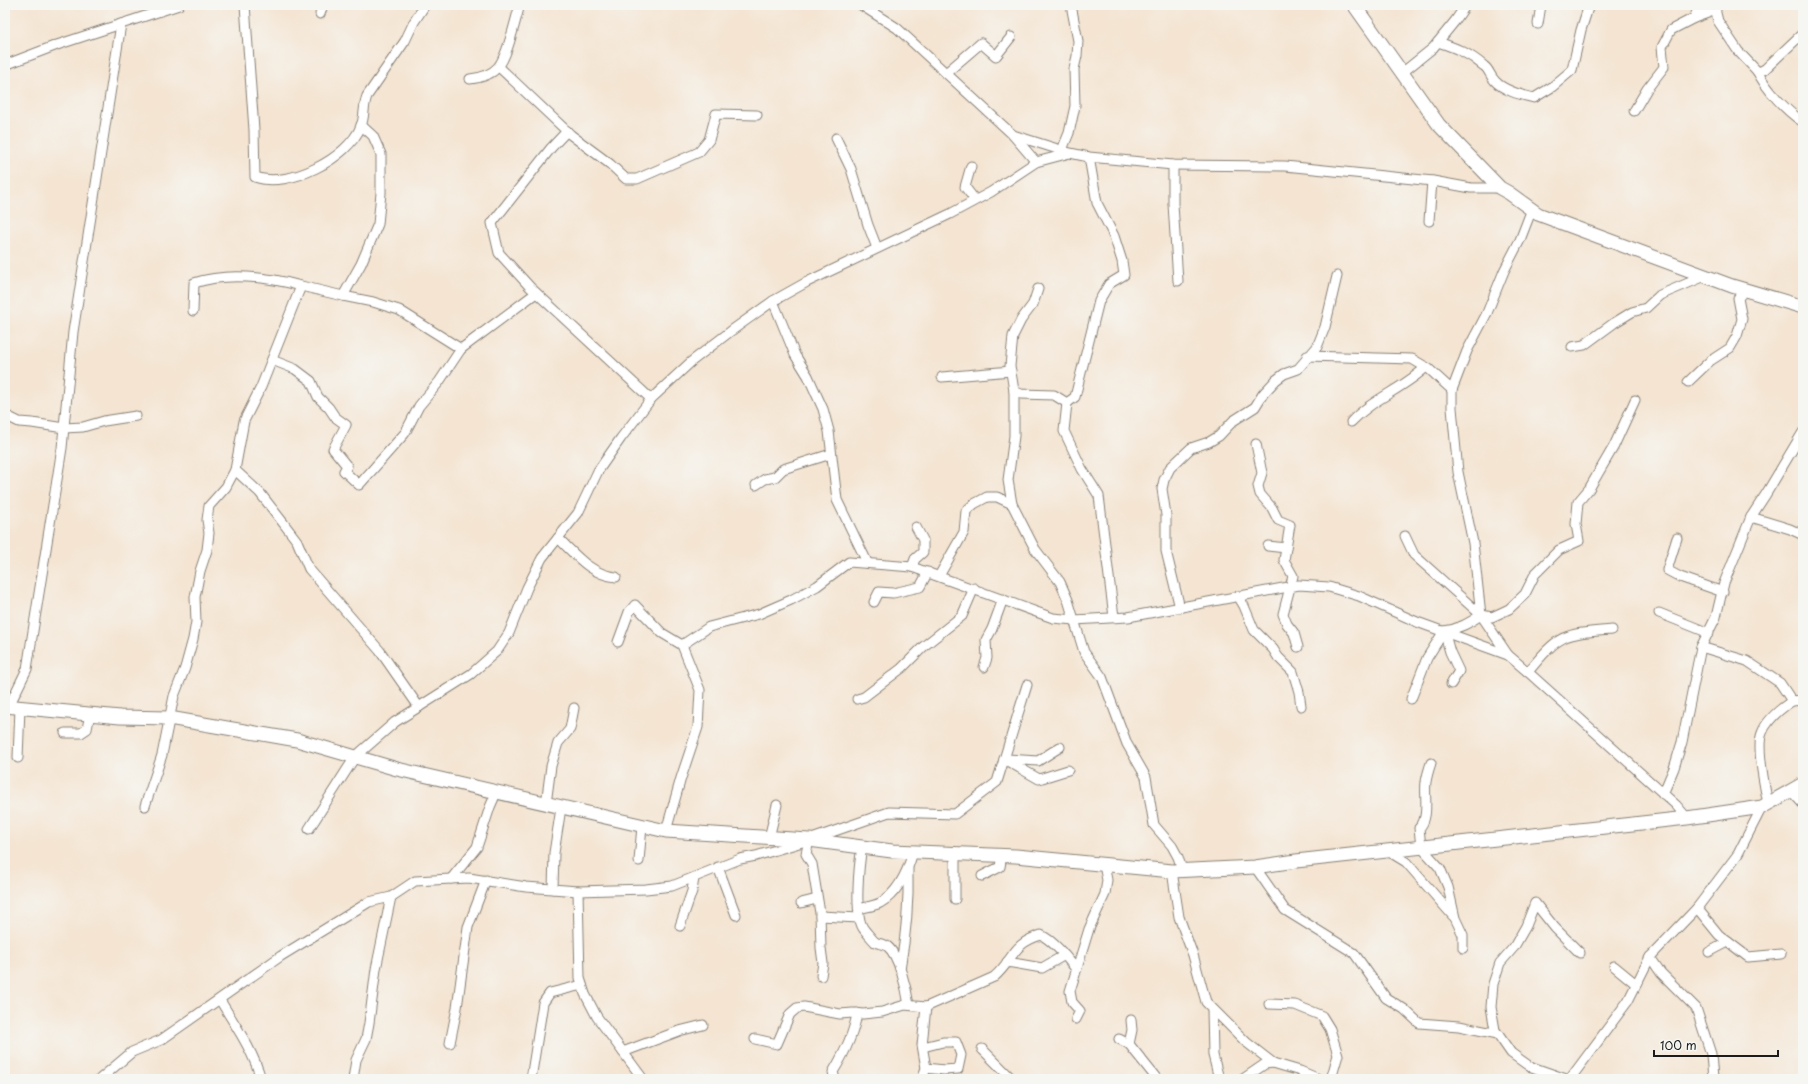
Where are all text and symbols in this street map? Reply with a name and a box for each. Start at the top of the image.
scale bar [1654,1032,1778,1058]
text: 100 m [1660,1036,1697,1054]

